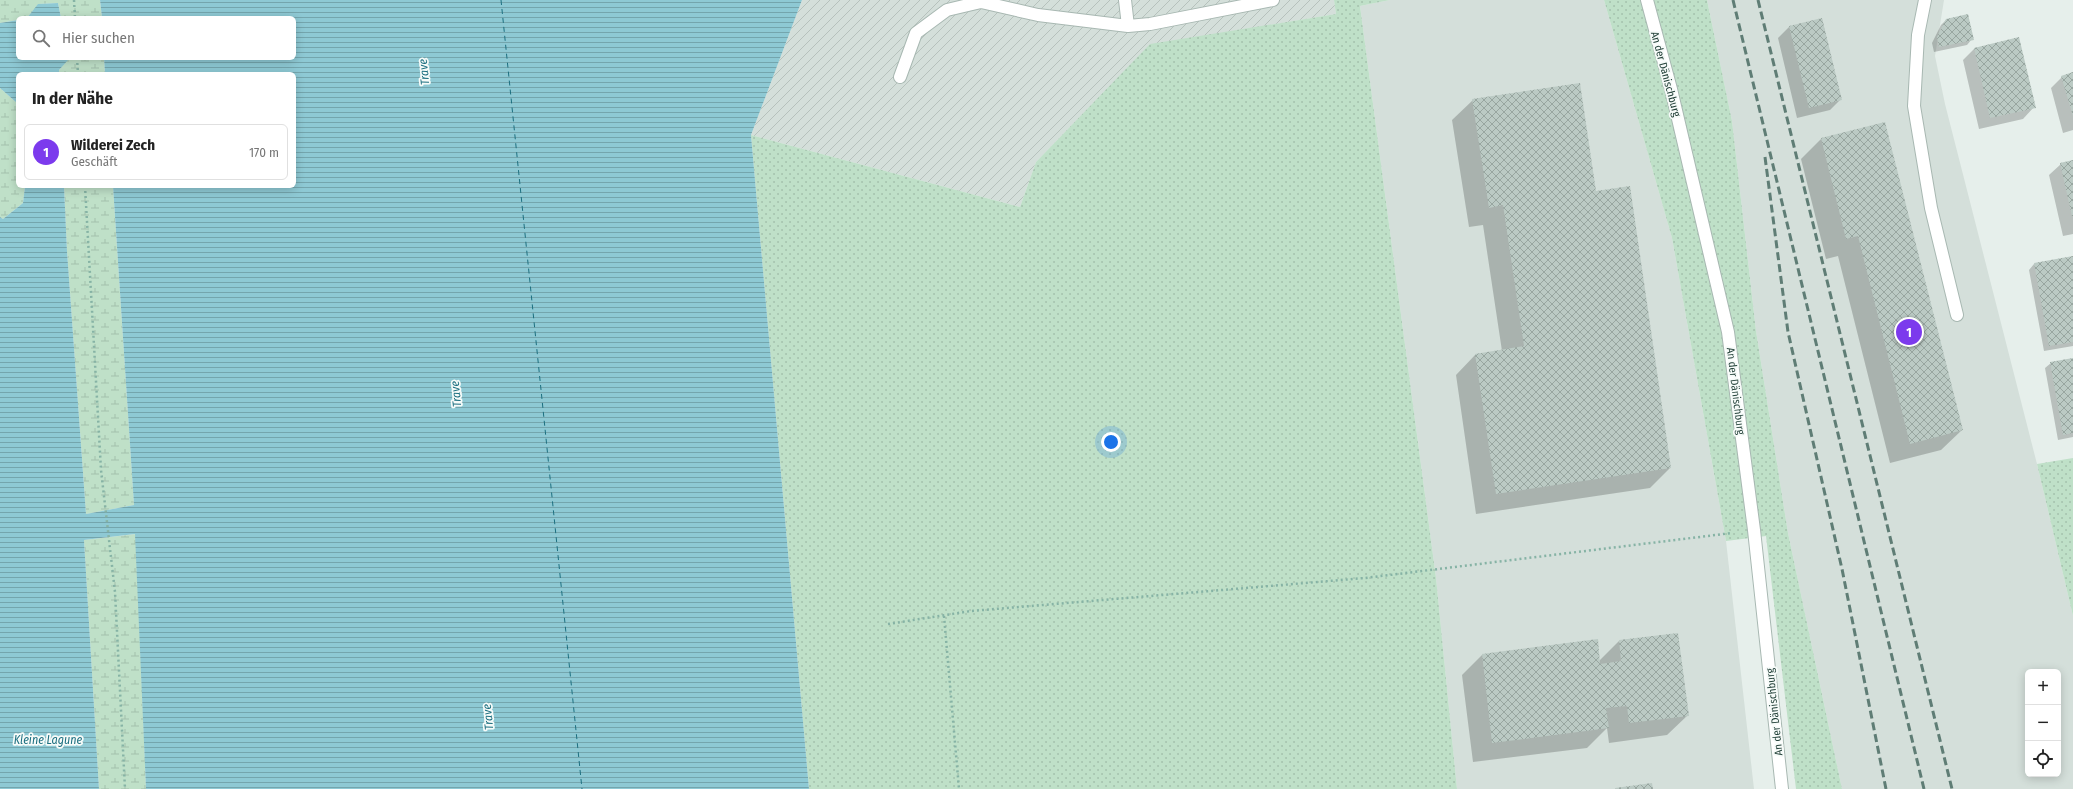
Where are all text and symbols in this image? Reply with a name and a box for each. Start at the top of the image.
search box [16,16,296,60]
icon: search [30,27,52,49]
text: Hier suchen [62,29,135,47]
street label: An der Dänischburg [1648,30,1683,119]
water label: Trave [416,58,432,86]
text: In der Nähe [32,88,113,109]
text: Wilderei Zech [71,136,155,154]
text: 1 [43,145,49,160]
text: 170 m [249,145,279,160]
text: Geschäft [71,154,117,169]
pin: 1 [1896,317,1922,347]
street label: An der Dänischburg [1724,347,1747,436]
water label: Trave [448,380,464,408]
your location [1101,432,1121,452]
street label: An der Dänischburg [1763,667,1786,756]
map controls [2025,669,2061,777]
button: + [2025,669,2061,705]
water label: Trave [480,703,496,731]
button: − [2025,705,2061,741]
water label: Kleine Lagune [14,733,83,747]
button: locate [2025,741,2061,777]

